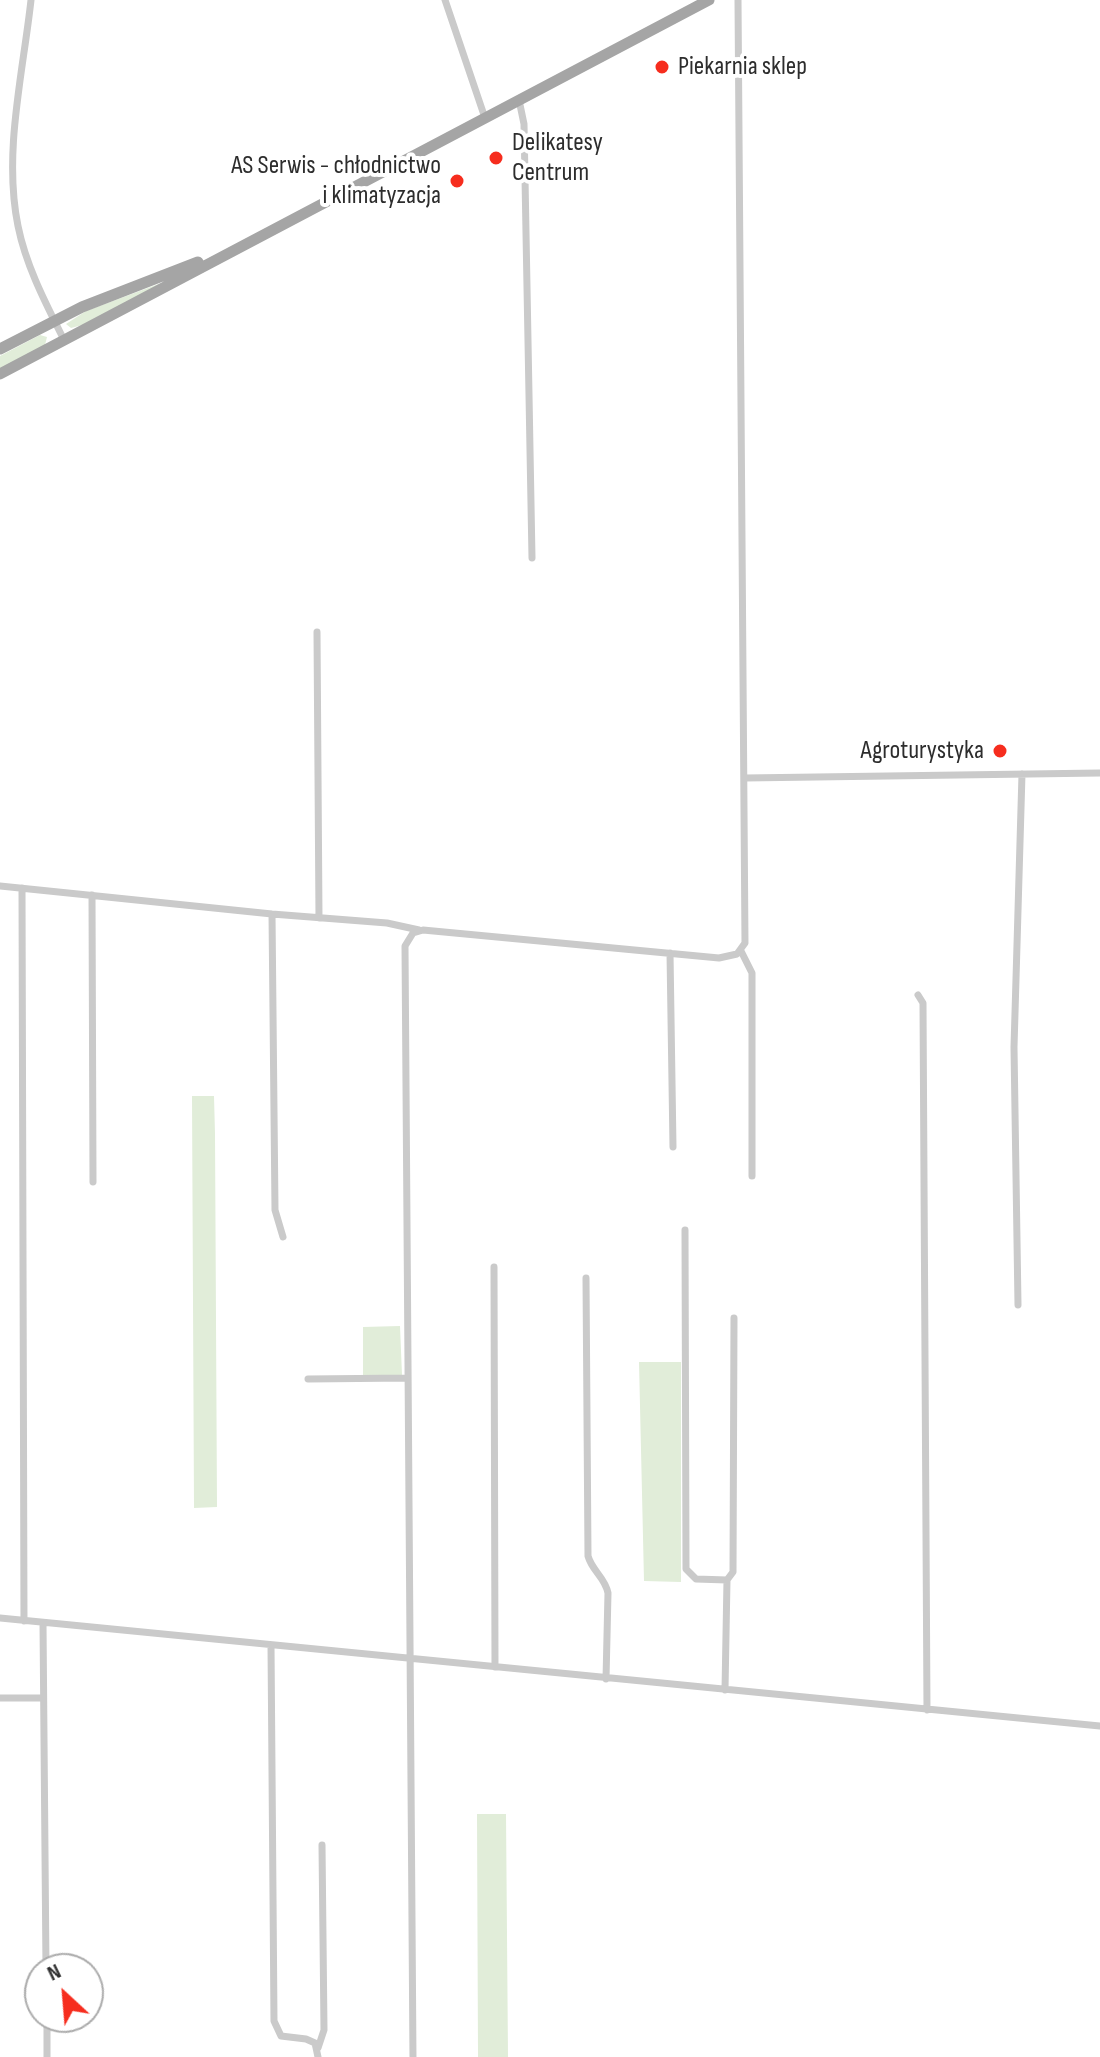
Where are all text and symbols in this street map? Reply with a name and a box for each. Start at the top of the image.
place label: Piekarnia sklep [678,51,807,83]
marker: Piekarnia sklep [653,58,671,76]
place label: Delikatesy Centrum [512,127,603,188]
marker: Delikatesy Centrum [487,149,505,167]
place label: AS Serwis - chłodnictwo i klimatyzacja [231,150,441,212]
marker: AS Serwis - chłodnictwo i klimatyzacja [448,172,466,190]
place label: Agroturystyka [861,735,984,767]
marker: Agroturystyka [991,742,1009,760]
north arrow [24,1953,104,2033]
text: N [43,1958,65,1987]

